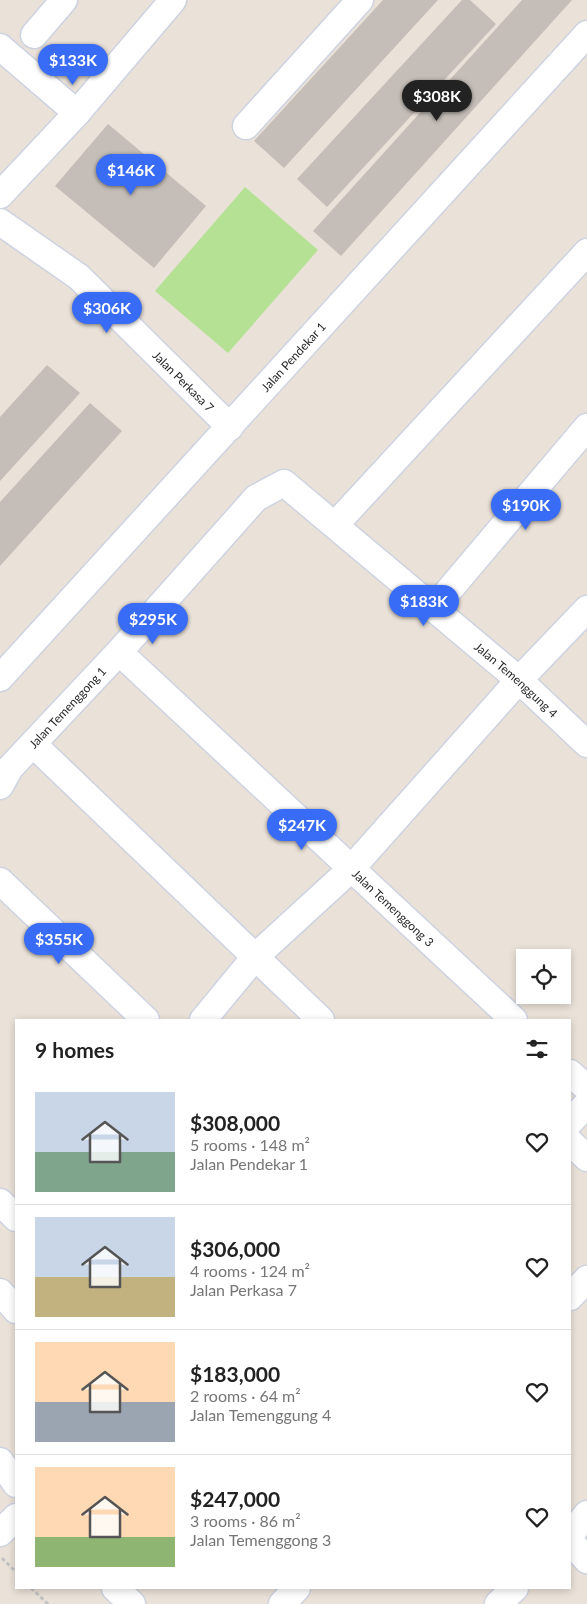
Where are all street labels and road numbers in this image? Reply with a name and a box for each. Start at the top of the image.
street label: Jalan Pendekar 1 [258,319,328,394]
street label: Jalan Perkasa 7 [150,347,218,415]
street label: Jalan Temenggung 4 [472,639,561,720]
street label: Jalan Temenggong 1 [25,663,109,751]
street label: Jalan Temenggong 3 [349,866,437,949]

